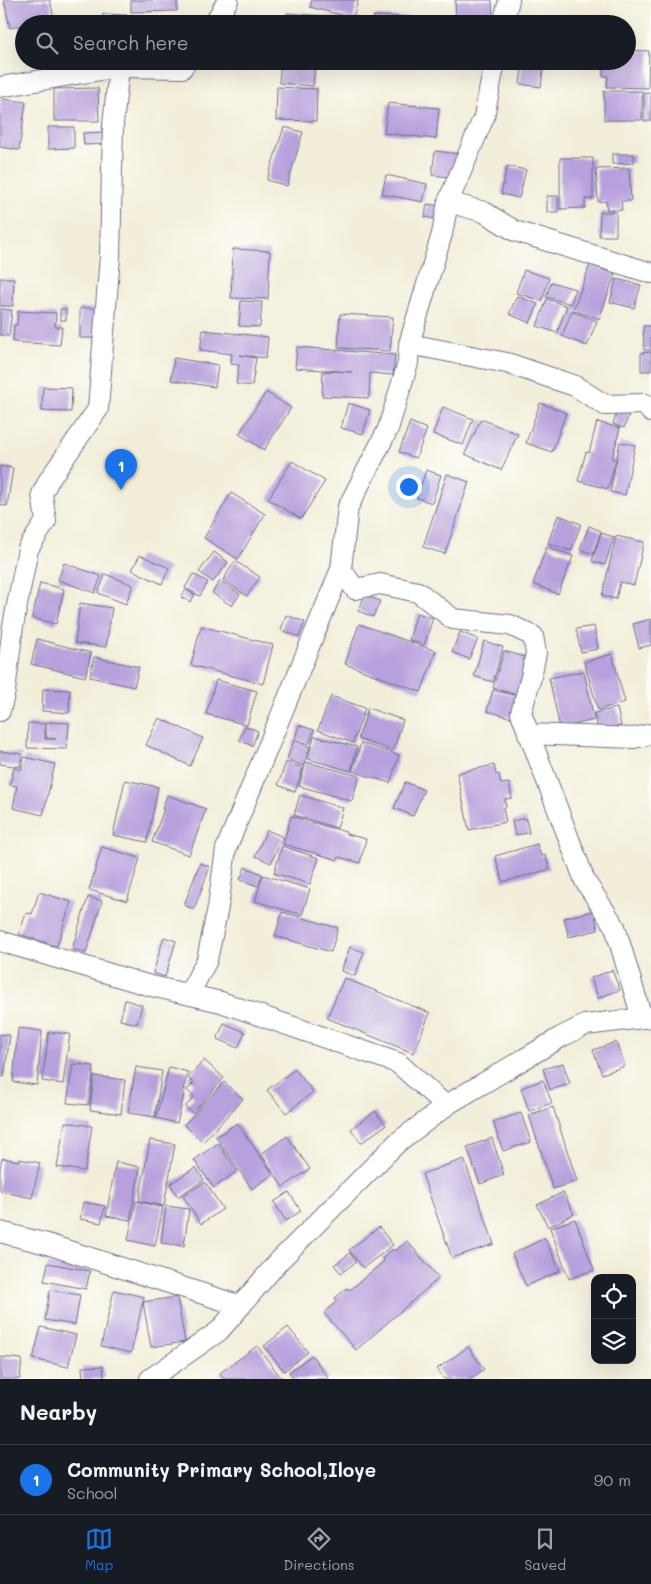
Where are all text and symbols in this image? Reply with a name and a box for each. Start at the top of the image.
search box [15,15,636,70]
icon: search [33,29,61,57]
text: Search here [73,30,189,55]
pin: 1 [105,449,137,490]
your location [396,474,422,500]
map controls [591,1274,636,1364]
button: locate [591,1274,636,1319]
button: layers [591,1319,636,1364]
text: Nearby [20,1398,97,1425]
text: Community Primary School,Iloye [67,1457,376,1482]
text: 1 [32,1469,40,1490]
text: 90 m [594,1469,631,1490]
text: School [67,1482,117,1503]
tab: Map [85,1525,113,1574]
tab: Directions [283,1525,355,1574]
tab: Saved [524,1525,566,1574]

